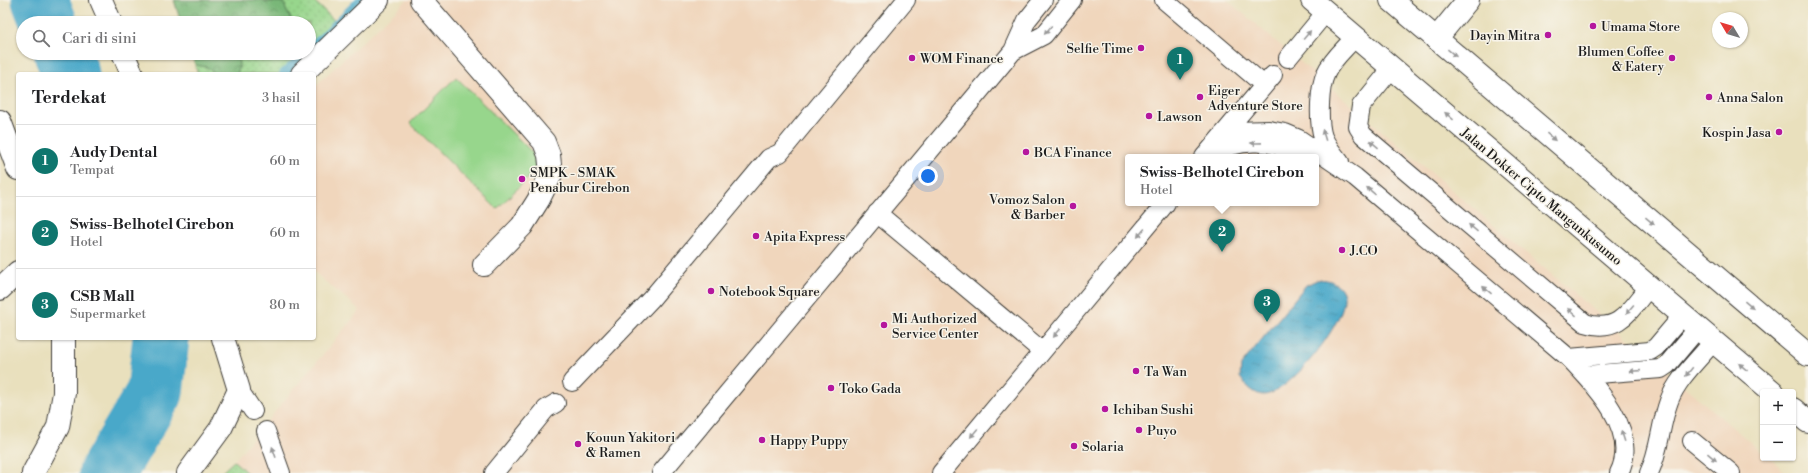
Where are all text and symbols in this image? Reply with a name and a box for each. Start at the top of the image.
north arrow [1712,12,1748,48]
search box [16,16,316,60]
place label: Umama Store [1601,19,1681,35]
marker: Umama Store [1588,21,1598,31]
one-way arrow [1043,25,1052,35]
icon: search [30,27,52,49]
place label: Dayin Mitra [1470,28,1540,44]
text: Cari di sini [62,29,137,48]
one-way arrow [1302,30,1311,41]
marker: Dayin Mitra [1543,30,1553,40]
place label: Selfie Time [1067,41,1133,57]
marker: Selfie Time [1136,43,1146,53]
place label: Blumen Coffee & Eatery [1577,44,1665,75]
pin: 1 [1167,47,1193,80]
one-way arrow [1447,48,1457,57]
place label: WOM Finance [919,51,1004,67]
marker: WOM Finance [907,53,917,63]
marker: Blumen Coffee & Eatery [1667,53,1677,63]
place label: Eiger Adventure Store [1207,83,1303,114]
text: Terdekat [32,87,106,109]
text: 3 hasil [262,90,300,106]
place label: Anna Salon [1716,90,1784,106]
marker: Eiger Adventure Store [1195,92,1205,102]
marker: Anna Salon [1704,92,1714,102]
place label: Lawson [1157,109,1202,125]
marker: Lawson [1144,111,1154,121]
one-way arrow [1443,112,1454,121]
street label: Jalan Dokter Cipto Mangunkusumo [1457,124,1625,269]
place label: Kospin Jasa [1702,125,1771,141]
marker: Kospin Jasa [1774,127,1784,137]
one-way arrow [1321,129,1327,141]
one-way arrow [1546,133,1556,142]
one-way arrow [1249,140,1262,146]
one-way arrow [1368,140,1379,149]
text: Audy Dental [70,143,157,162]
place label: BCA Finance [1033,145,1112,161]
marker: BCA Finance [1021,147,1031,157]
text: 1 [42,153,48,169]
text: 60 m [269,153,300,169]
popup [1125,154,1319,206]
text: Tempat [70,162,115,178]
text: Swiss-Belhotel Cirebon [1140,163,1304,182]
place label: SMPK - SMAK Penabur Cirebon [530,165,630,196]
your location [918,166,938,186]
marker: SMPK - SMAK Penabur Cirebon [517,174,527,184]
text: Hotel [1140,182,1173,198]
one-way arrow [1365,186,1376,195]
place label: Vomoz Salon & Barber [988,192,1065,223]
marker: Vomoz Salon & Barber [1068,201,1078,211]
text: Swiss-Belhotel Cirebon [70,215,234,234]
one-way arrow [1645,217,1655,226]
pin: 2 [1209,219,1235,252]
one-way arrow [1468,224,1478,233]
text: 2 [41,225,49,241]
text: 60 m [269,225,300,241]
one-way arrow [1136,228,1145,238]
place label: Apita Express [763,229,845,245]
marker: Apita Express [751,231,761,241]
text: Hotel [70,234,103,250]
place label: J.CO [1349,243,1378,259]
marker: J.CO [1337,245,1347,255]
place label: Notebook Square [719,284,820,300]
one-way arrow [1482,285,1493,294]
marker: Notebook Square [706,286,716,296]
text: CSB Mall [70,287,135,306]
pin: 3 [1254,289,1280,322]
text: 3 [41,297,49,313]
text: 80 m [269,297,300,313]
one-way arrow [1744,301,1755,310]
one-way arrow [1626,304,1635,315]
text: Supermarket [70,306,146,322]
one-way arrow [1567,308,1578,317]
place label: Mi Authorized Service Center [892,311,979,342]
marker: Mi Authorized Service Center [879,320,889,330]
one-way arrow [1053,327,1062,338]
one-way arrow [1737,362,1748,371]
place label: Ta Wan [1144,364,1187,380]
marker: Ta Wan [1131,366,1141,376]
one-way arrow [1684,366,1693,377]
one-way arrow [1629,368,1641,375]
place label: Toko Gada [839,381,901,397]
marker: Toko Gada [826,383,836,393]
map controls [1760,389,1796,461]
button: + [1760,389,1796,425]
place label: Ichiban Sushi [1113,402,1193,418]
marker: Ichiban Sushi [1100,404,1110,414]
place label: Puyo [1147,423,1177,439]
marker: Puyo [1134,425,1144,435]
button: − [1760,425,1796,461]
one-way arrow [970,427,979,438]
one-way arrow [1620,429,1626,441]
place label: Kouun Yakitori & Ramen [586,430,675,461]
place label: Happy Puppy [770,433,849,449]
marker: Happy Puppy [757,435,767,445]
marker: Kouun Yakitori & Ramen [573,439,583,449]
place label: Solaria [1082,439,1124,455]
marker: Solaria [1069,441,1079,451]
one-way arrow [270,446,276,458]
one-way arrow [1706,452,1717,461]

